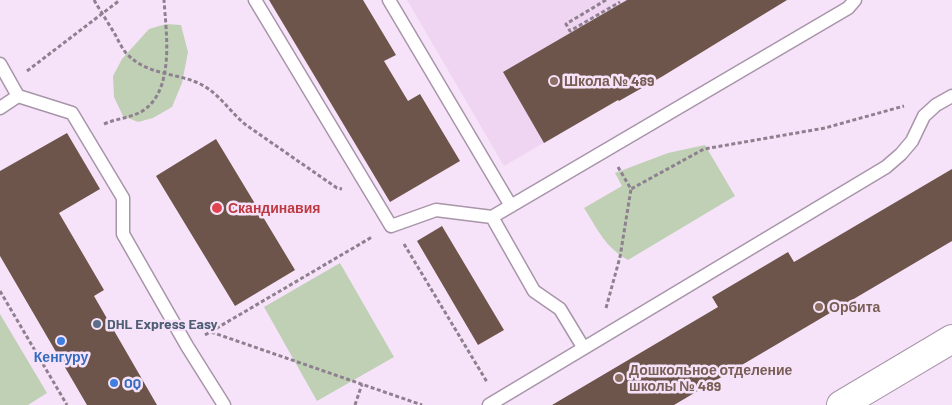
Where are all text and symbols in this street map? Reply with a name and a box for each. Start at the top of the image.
place label: Школа № 489 [564,73,654,89]
marker: Школа № 489 [548,75,560,87]
place label: Скандинавия [228,200,320,216]
marker: Скандинавия [210,201,224,215]
place label: Орбита [829,299,880,315]
marker: Орбита [813,301,825,313]
place label: DHL Express Easy [107,316,218,332]
marker: DHL Express Easy [91,318,103,330]
marker: Кенгуру [55,335,67,347]
place label: Кенгуру [34,349,88,365]
place label: Дошкольное отделение школы № 489 [629,362,792,394]
marker: Дошкольное отделение школы № 489 [613,372,625,384]
place label: OQ [124,375,141,391]
marker: OQ [108,377,120,389]

